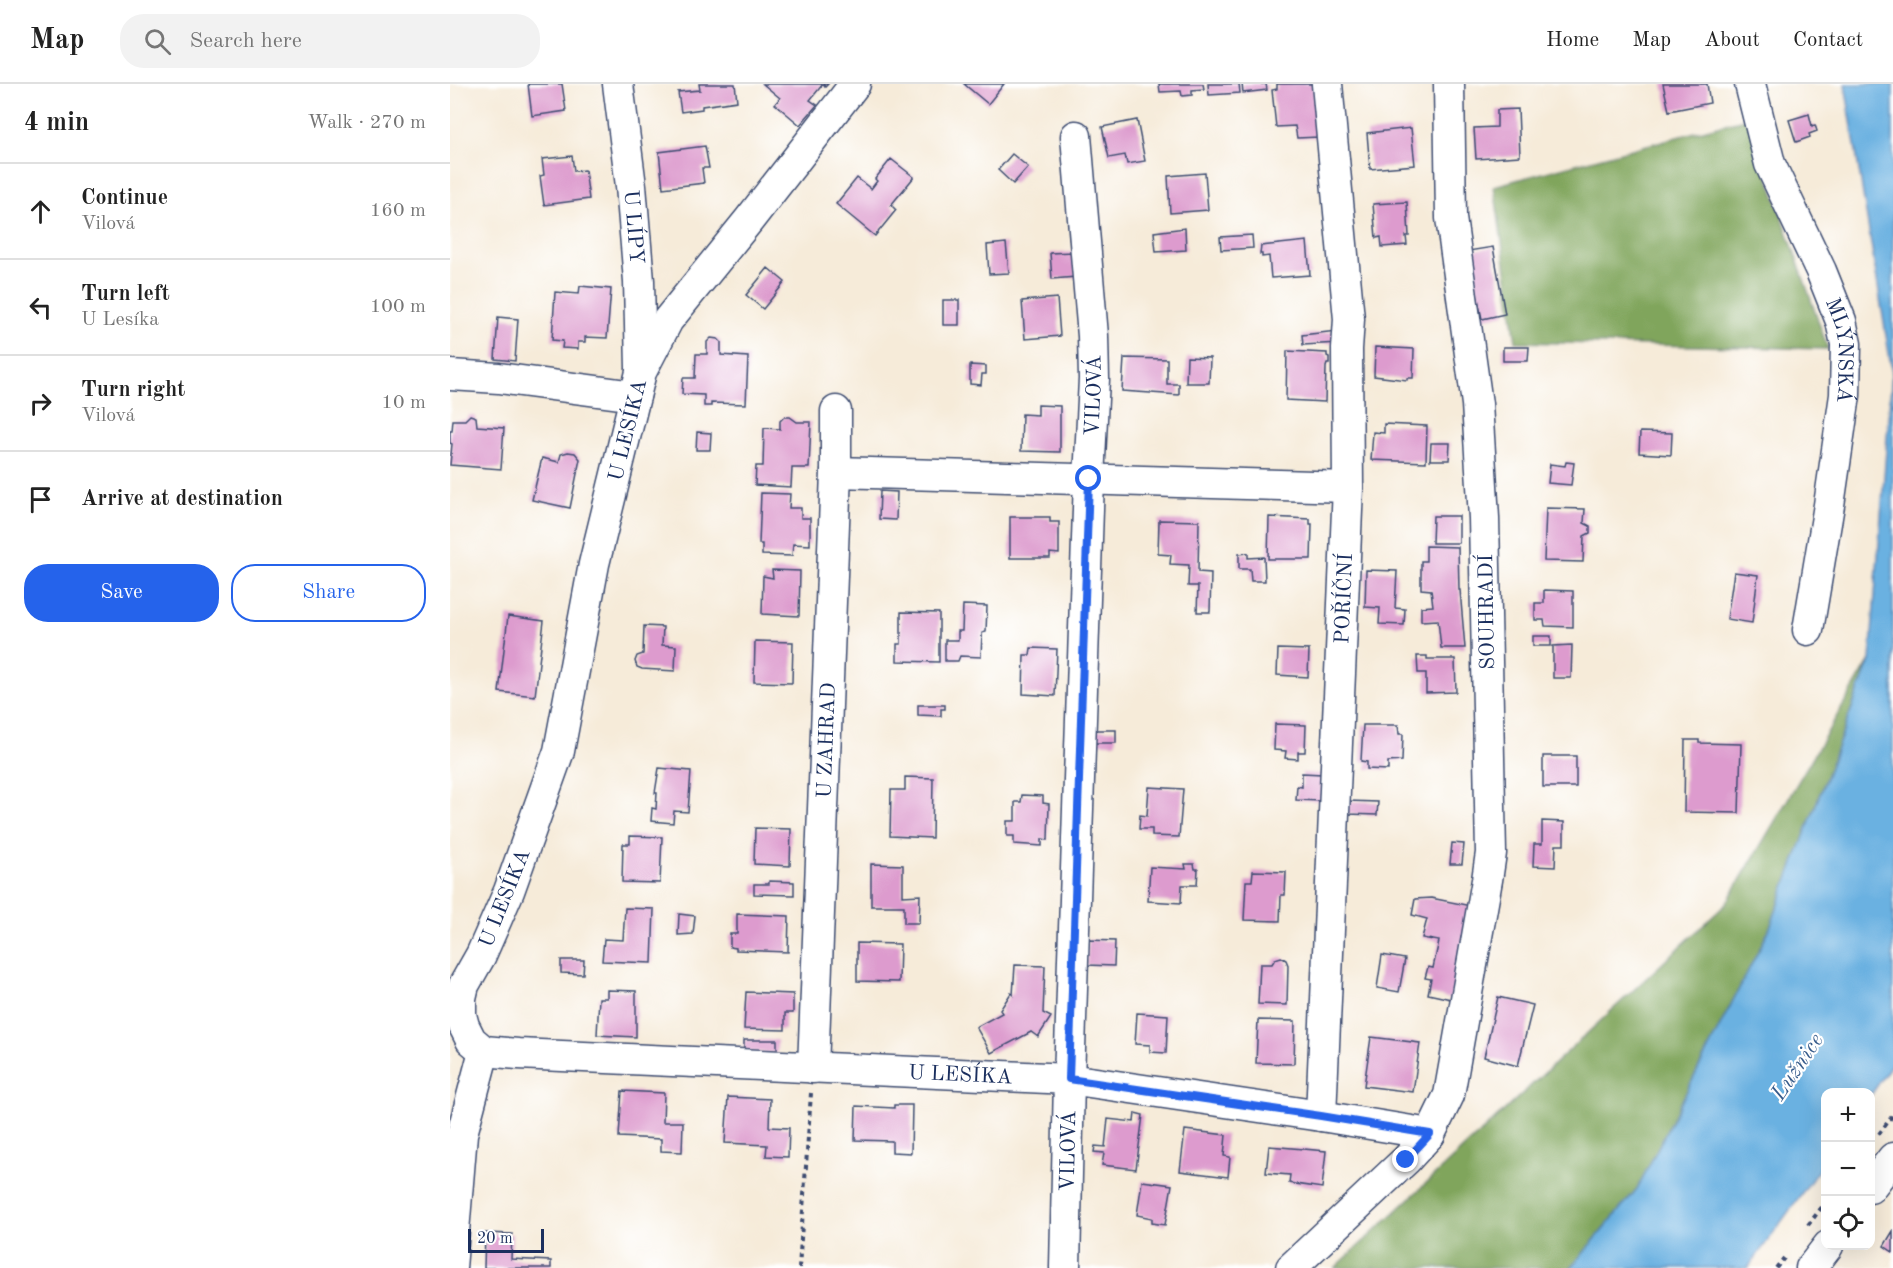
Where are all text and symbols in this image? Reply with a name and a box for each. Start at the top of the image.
search box [120,14,540,68]
icon: search [141,25,174,58]
text: Map [30,27,84,55]
text: Search here [189,30,302,52]
text: Home [1546,30,1599,51]
text: Map [1632,30,1671,51]
text: About [1704,30,1760,51]
text: Contact [1793,30,1863,51]
text: 4 min [24,110,89,136]
text: Walk · 270 m [307,113,426,133]
text: Continue [81,187,168,209]
street label: U LÍPY [619,189,648,265]
icon: ahead [24,195,57,228]
text: 160 m [370,201,426,221]
text: Vilová [81,214,135,234]
text: Turn left [81,283,170,305]
icon: left [24,291,57,324]
street label: MLÝNSKÁ [1821,295,1859,405]
text: 100 m [370,297,426,317]
text: U Lesíka [81,310,159,330]
street label: VILOVÁ [1080,355,1106,436]
street label: U LESÍKA [602,376,651,483]
text: Turn right [81,379,185,401]
icon: right [24,387,57,420]
text: 10 m [381,393,426,413]
text: Vilová [81,406,135,426]
route start [1075,465,1101,491]
icon: arrive [24,483,57,516]
text: Arrive at destination [81,488,283,510]
street label: POŘÍČNÍ [1330,553,1357,644]
street label: SOUHRADÍ [1472,554,1499,670]
button: Save [24,564,219,622]
button: Share [231,564,426,622]
street label: U ZAHRAD [814,682,840,799]
street label: U LESÍKA [472,845,535,951]
water label: Lužnice [1767,1030,1828,1105]
street label: U LESÍKA [908,1062,1013,1088]
map controls [1821,1088,1875,1250]
button: + [1821,1088,1875,1142]
street label: VILOVÁ [1055,1110,1080,1192]
button: − [1821,1142,1875,1196]
route end [1392,1146,1418,1172]
button: locate [1821,1196,1875,1250]
scale bar [468,1226,544,1254]
text: 20 m [477,1231,513,1247]

